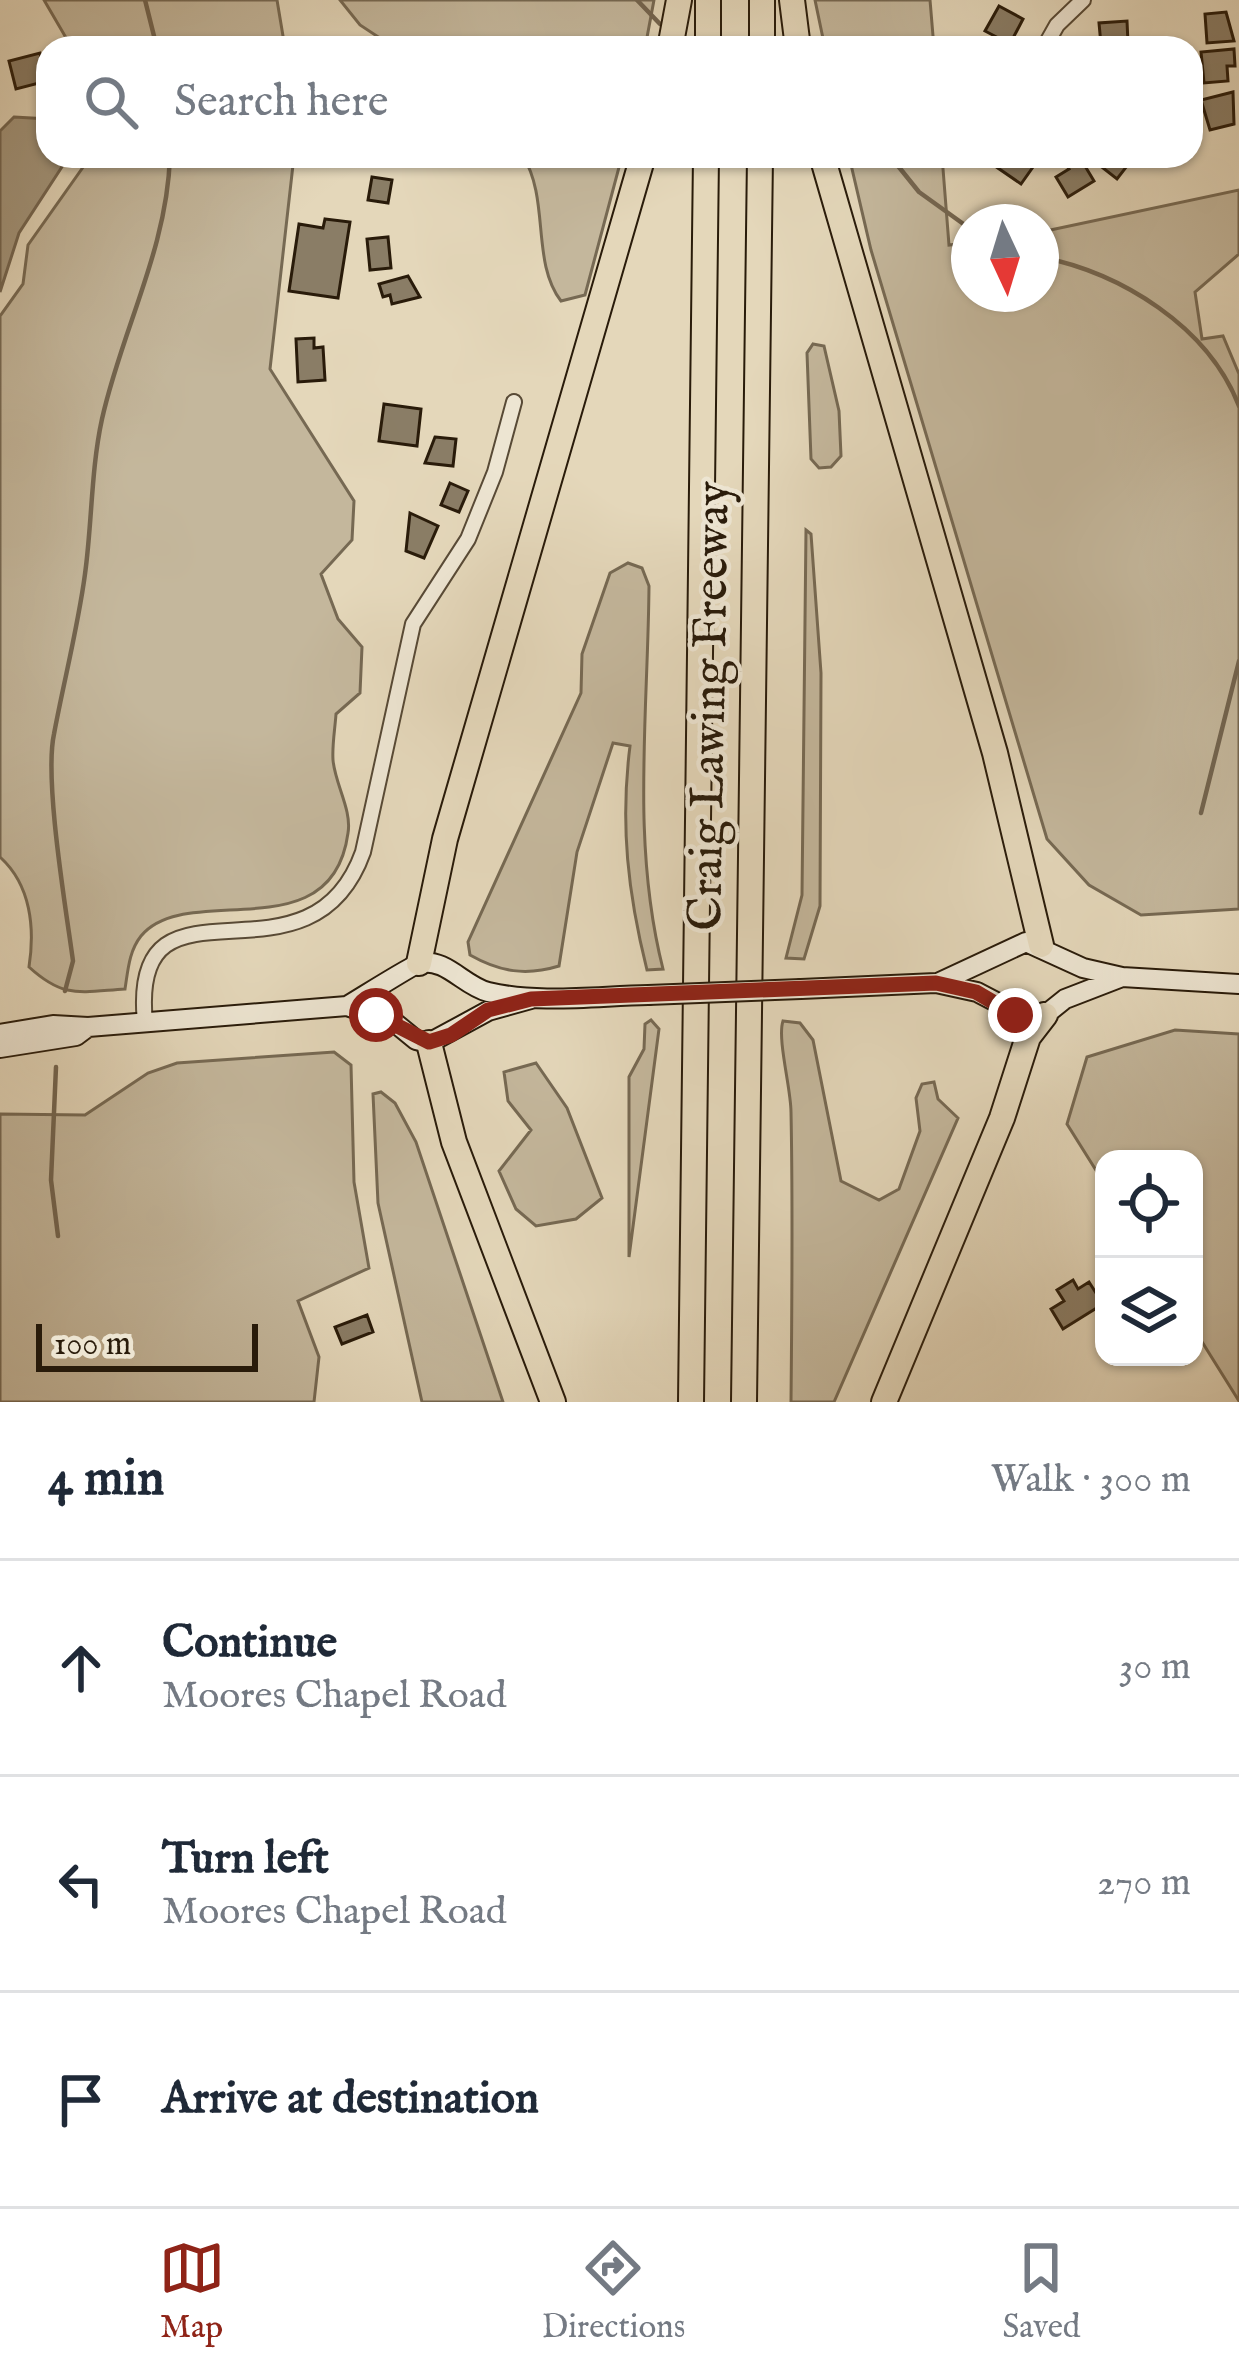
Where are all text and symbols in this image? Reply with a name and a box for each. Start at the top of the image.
search box [36,36,1203,168]
icon: search [78,69,144,135]
text: Search here [174,74,388,131]
north arrow [951,204,1059,312]
street label: Craig Lawing Freeway [677,480,745,931]
route start [349,988,403,1042]
route end [988,988,1042,1042]
map controls [1095,1150,1203,1366]
button: locate [1095,1150,1203,1258]
button: layers [1095,1258,1203,1366]
scale bar [36,1318,258,1371]
text: 100 m [54,1324,131,1366]
text: 4 min [48,1448,164,1513]
text: Walk · 300 m [991,1456,1191,1505]
text: Continue [162,1615,337,1672]
icon: ahead [48,1635,114,1701]
text: 30 m [1119,1643,1191,1692]
text: Moores Chapel Road [162,1672,507,1721]
text: Turn left [162,1831,329,1888]
icon: left [48,1851,114,1917]
text: 270 m [1097,1859,1191,1908]
text: Moores Chapel Road [162,1888,507,1937]
icon: arrive [48,2067,114,2133]
text: Arrive at destination [162,2071,539,2128]
tab: Map [159,2235,225,2349]
tab: Directions [542,2235,685,2349]
tab: Saved [1002,2235,1080,2349]

